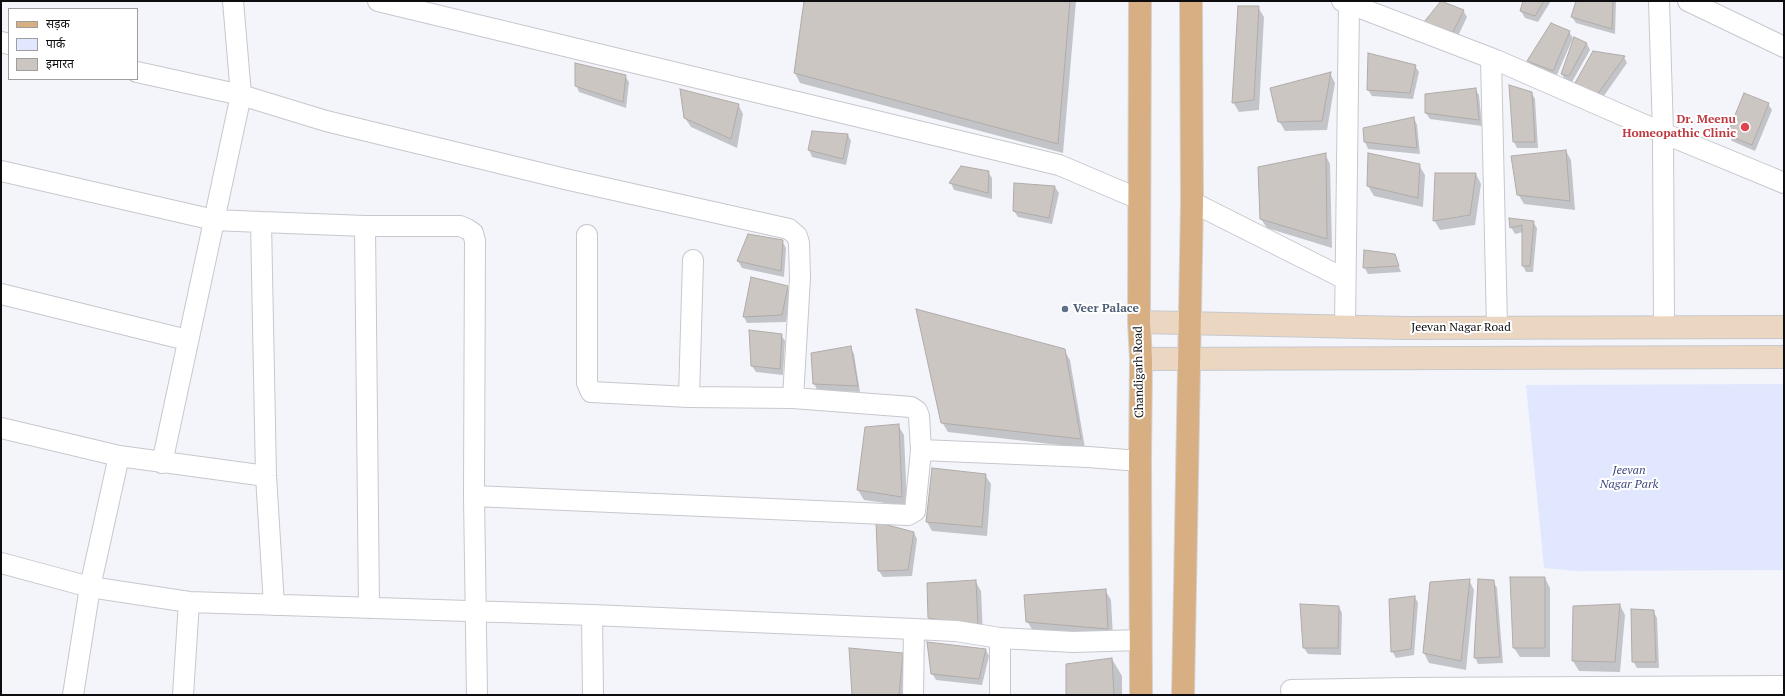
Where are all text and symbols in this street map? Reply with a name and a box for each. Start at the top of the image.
legend [8,8,138,80]
text: सड़क [46,16,70,31]
text: पार्क [46,36,65,51]
text: इमारत [46,56,74,71]
place label: Dr. Meenu Homeopathic Clinic [1622,113,1736,141]
marker: Dr. Meenu Homeopathic Clinic [1739,121,1751,133]
place label: Veer Palace [1073,302,1139,316]
marker: Veer Palace [1060,304,1070,314]
street label: Jeevan Nagar Road [1411,321,1511,335]
street label: Chandigarh Road [1131,326,1147,418]
park label: Jeevan Nagar Park [1600,464,1658,492]

